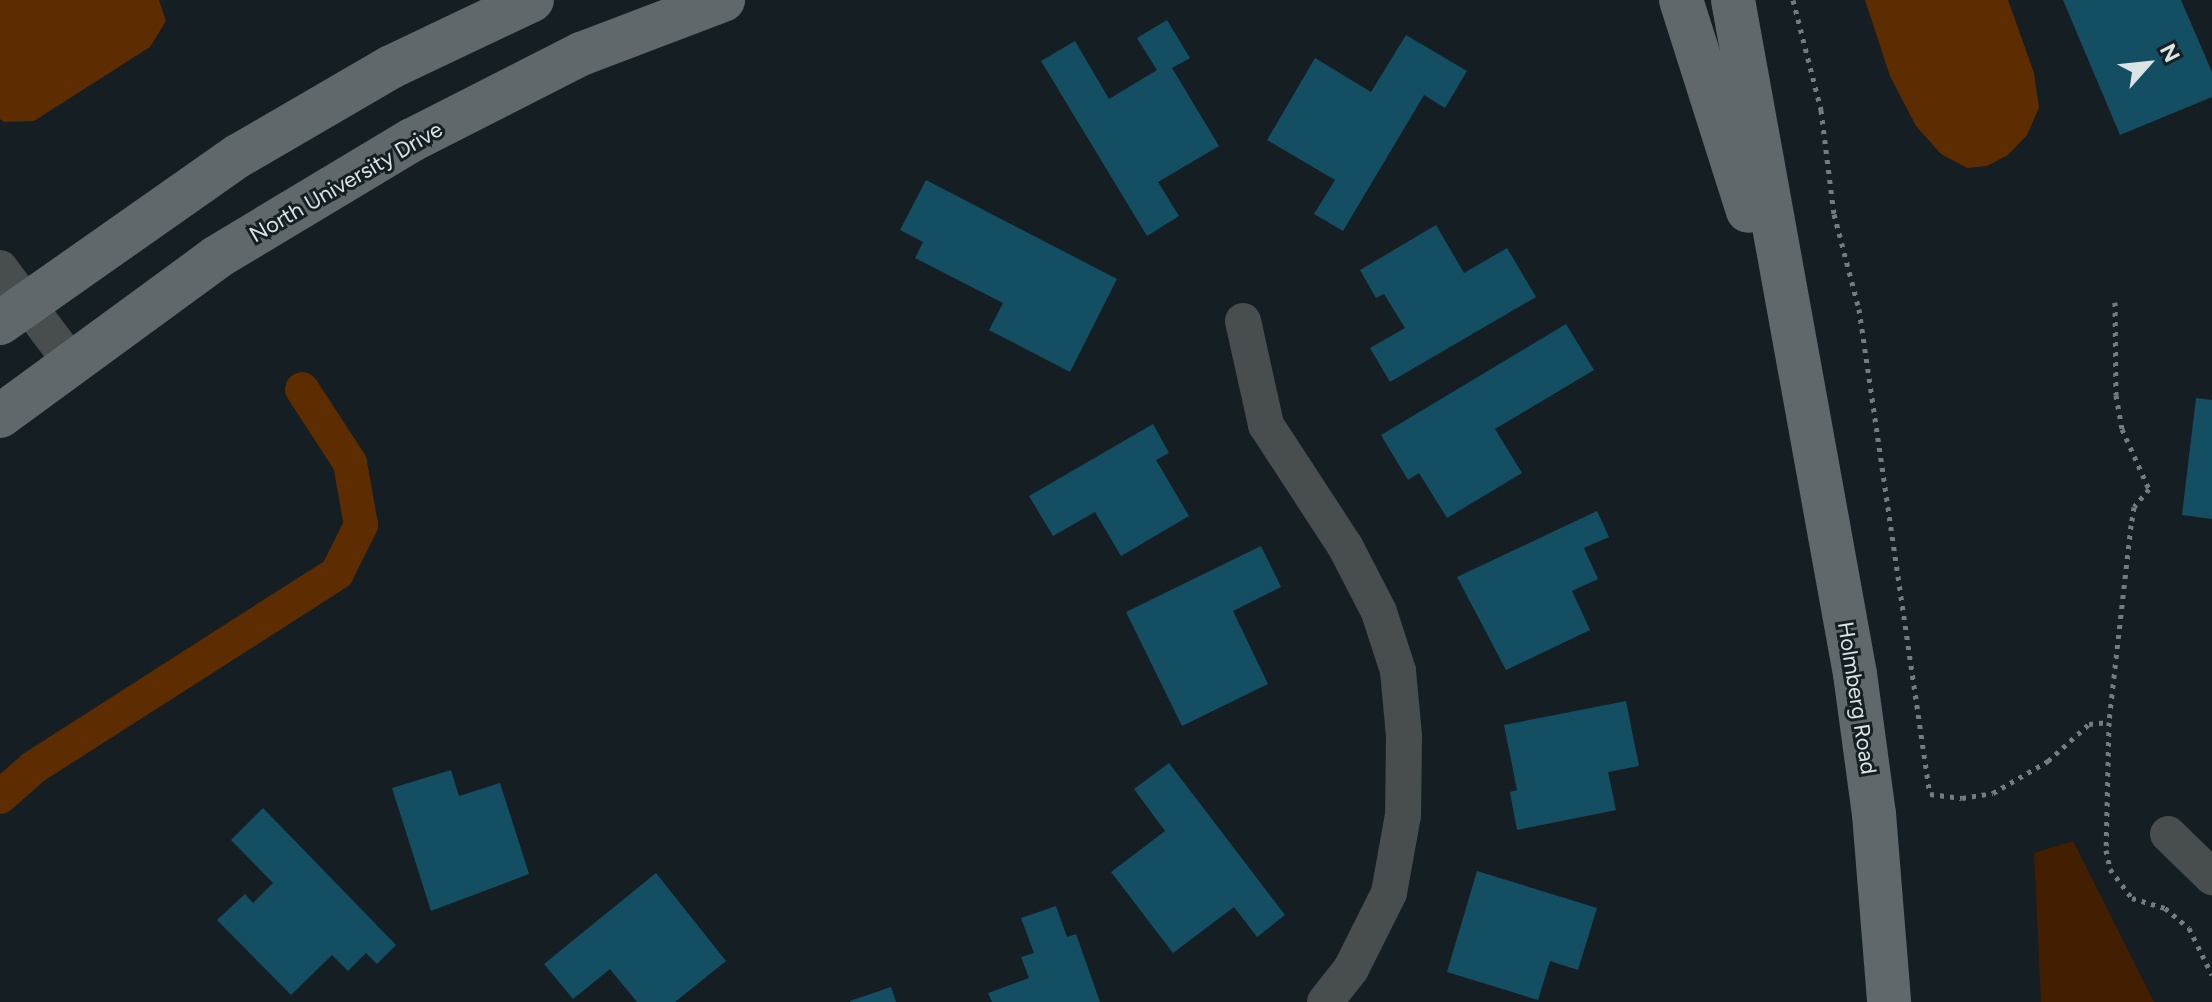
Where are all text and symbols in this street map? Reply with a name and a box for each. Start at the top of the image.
north arrow [2108,24,2188,104]
text: N [2154,39,2186,67]
street label: North University Drive [245,116,447,248]
street label: Holmberg Road [1832,620,1882,776]

